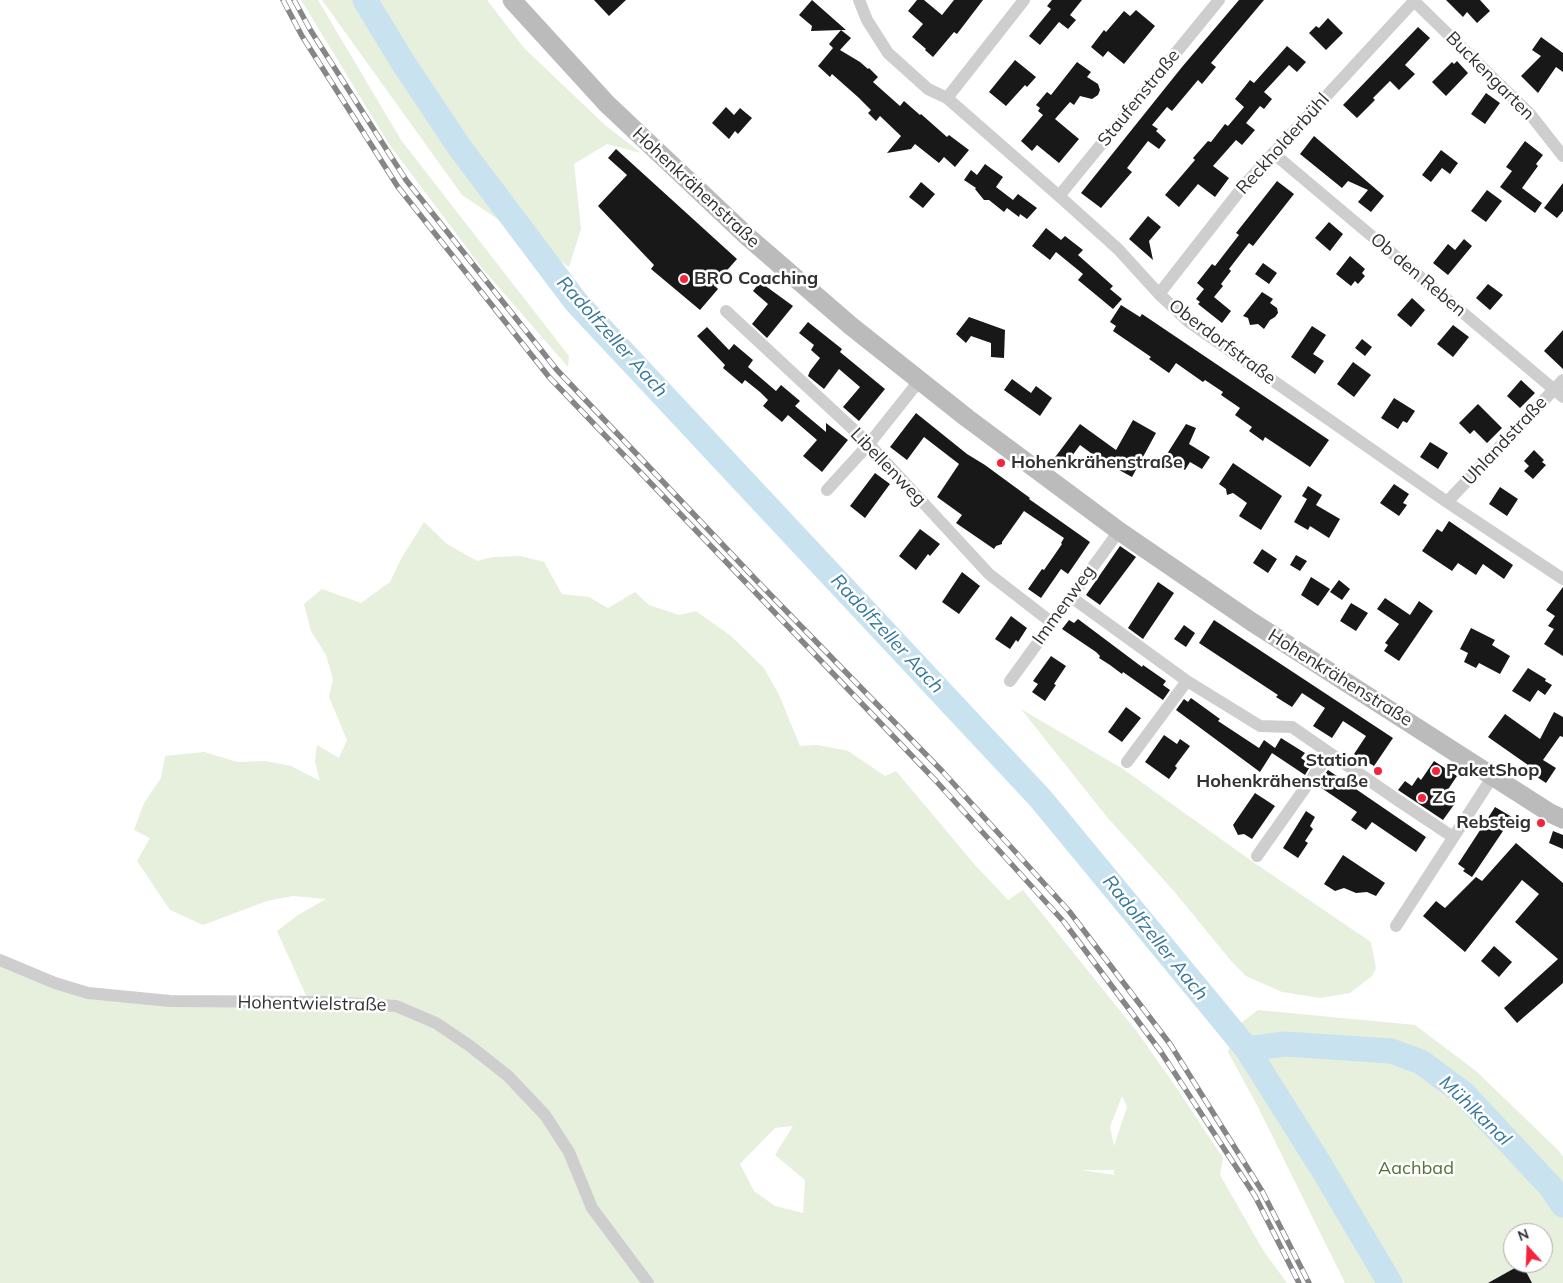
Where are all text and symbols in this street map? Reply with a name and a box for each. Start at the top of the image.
street label: Buckengarten [1441,27,1539,125]
street label: Staufenstraße [1093,45,1185,151]
street label: Reckholderbühl [1232,89,1334,199]
street label: Hohenkrähenstraße [628,123,764,253]
street label: Ob den Reben [1366,229,1470,321]
place label: BRO Coaching [694,268,818,290]
water label: Radolfzeller Aach [552,272,672,402]
marker: BRO Coaching [678,273,690,285]
street label: Oberdorfstraße [1164,295,1280,389]
street label: Uhlandstraße [1458,392,1552,490]
street label: Libellenweg [846,424,930,510]
place label: Hohenkrähenstraße [1011,452,1183,474]
marker: Hohenkrähenstraße [995,457,1007,469]
street label: Immenweg [1028,561,1100,649]
water label: Radolfzeller Aach [826,570,948,698]
street label: Hohenkrähenstraße [1264,625,1416,731]
place label: Station Hohenkrähenstraße [1196,750,1368,792]
place label: PaketShop [1446,760,1539,782]
marker: Station Hohenkrähenstraße [1372,765,1384,777]
marker: PaketShop [1430,765,1442,777]
place label: ZG [1432,787,1456,809]
marker: ZG [1416,792,1428,804]
place label: Rebsteig [1456,812,1531,834]
marker: Rebsteig [1535,817,1547,829]
water label: Radolfzeller Aach [1097,871,1213,1005]
street label: Hohentwielstraße [237,992,387,1016]
water label: Mühlkanal [1434,1071,1516,1151]
park label: Aachbad [1378,1158,1454,1180]
north arrow [1503,1223,1553,1273]
text: N [1515,1225,1531,1245]

